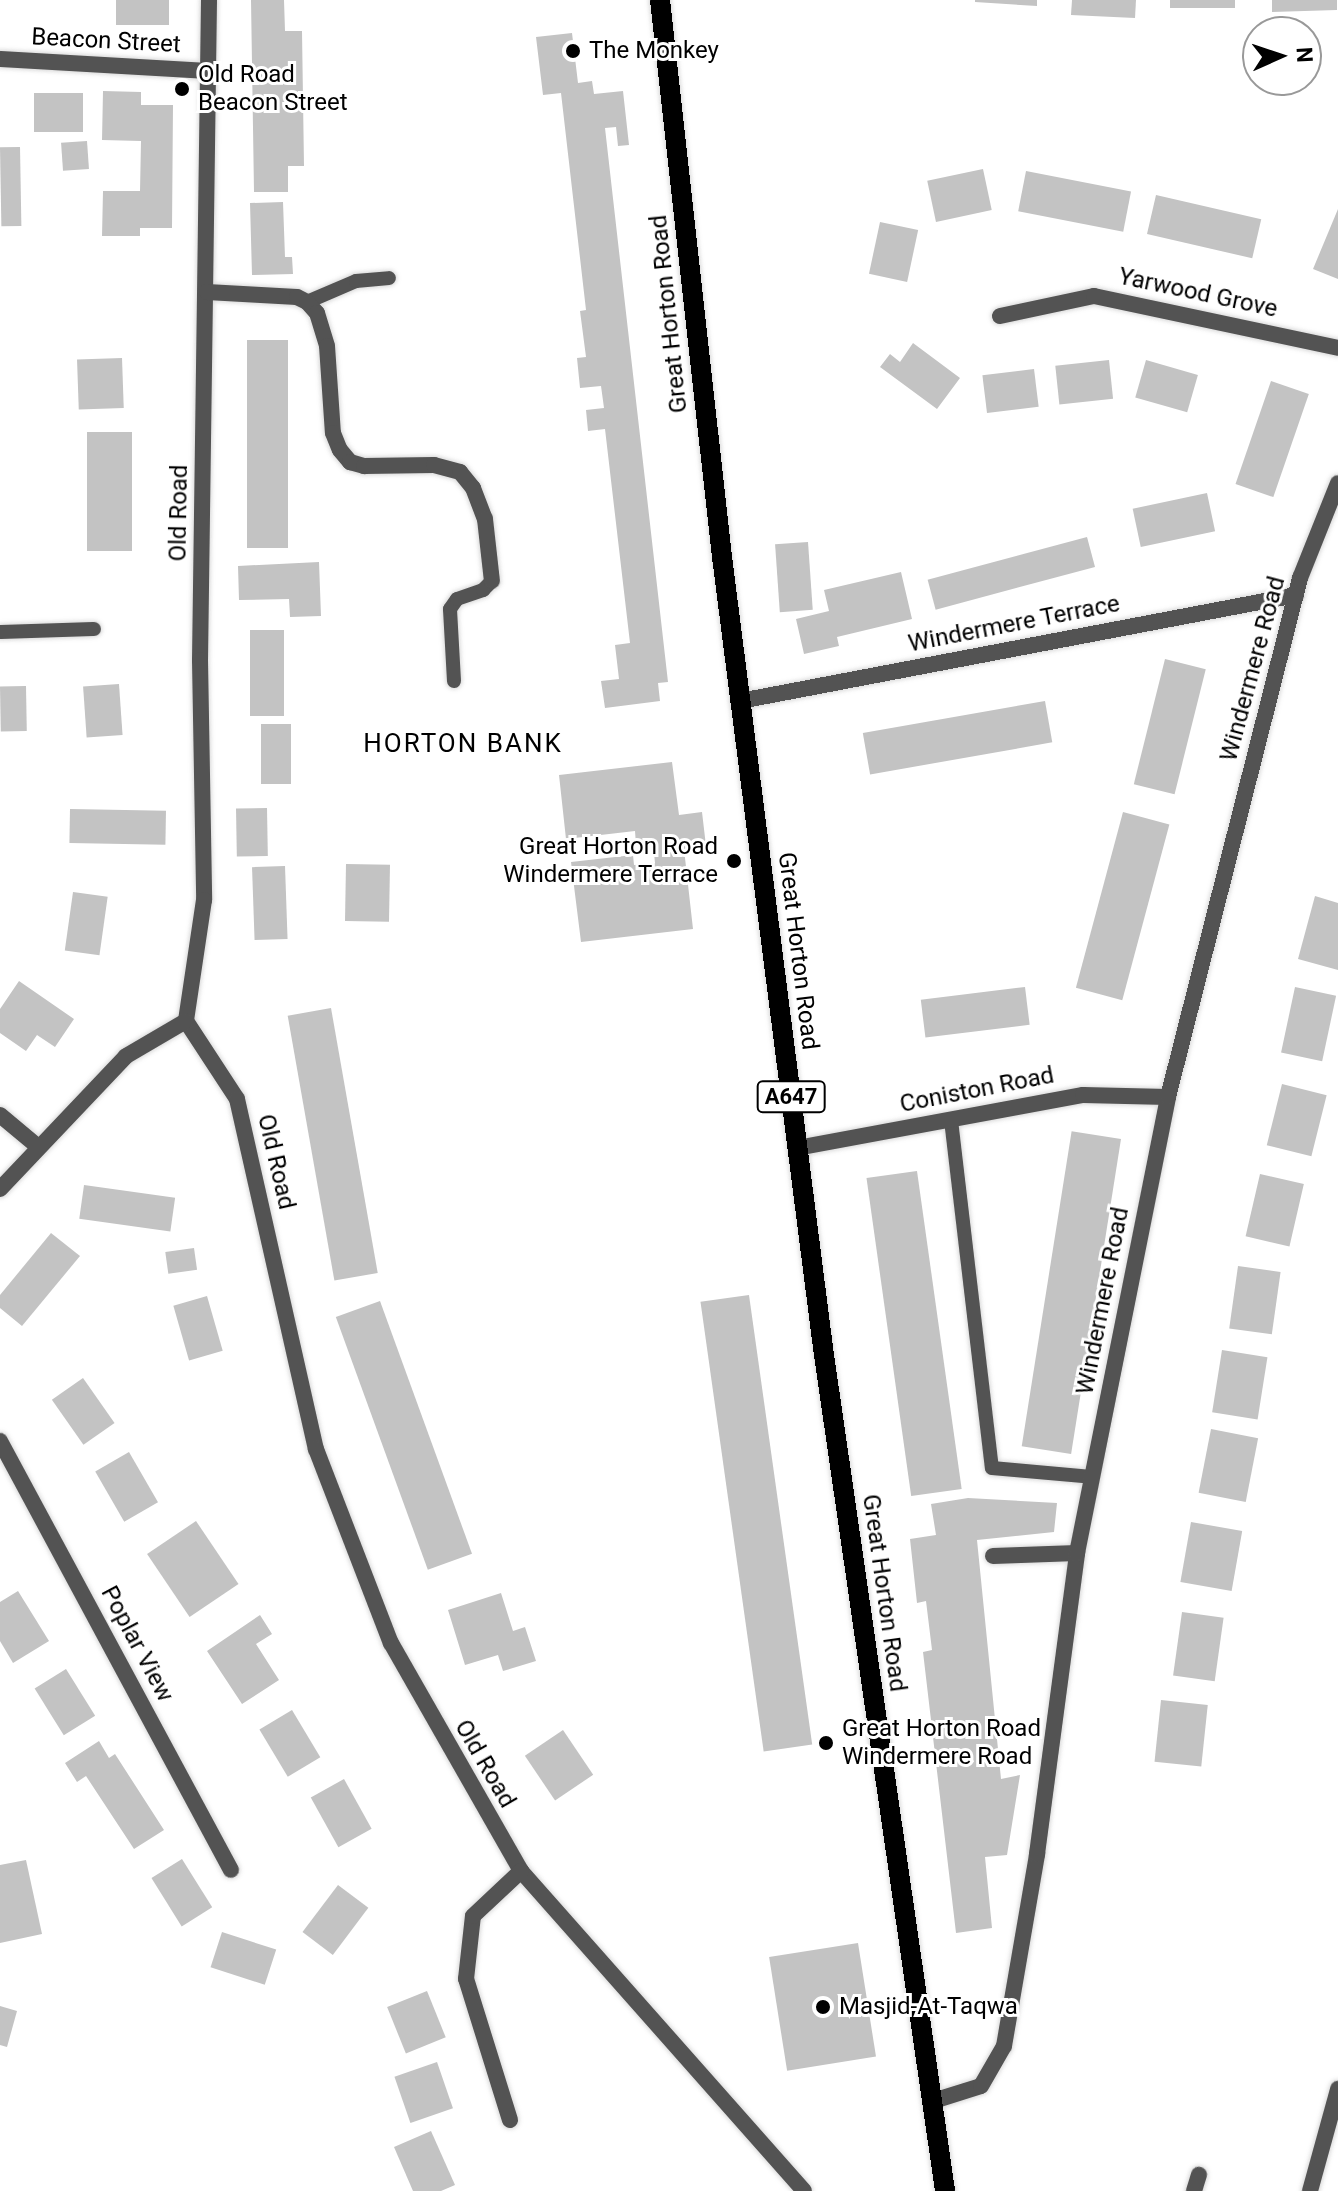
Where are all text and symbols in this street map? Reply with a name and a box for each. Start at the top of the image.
north arrow [1242,16,1322,96]
street label: Beacon Street [31,23,181,59]
place label: The Monkey [589,37,719,65]
marker: The Monkey [564,42,582,60]
text: N [1292,46,1317,63]
place label: Old Road Beacon Street [198,61,348,117]
marker: Old Road Beacon Street [173,80,191,98]
street label: Great Horton Road [644,214,694,414]
street label: Yarwood Grove [1116,262,1280,324]
street label: Old Road [164,464,194,562]
street label: Windermere Road [1214,573,1292,765]
street label: Windermere Terrace [906,589,1122,659]
district label: HORTON BANK [363,728,563,760]
place label: Great Horton Road Windermere Terrace [503,833,718,889]
street label: Great Horton Road [772,851,824,1051]
marker: Great Horton Road Windermere Terrace [725,852,743,870]
street label: Coniston Road [898,1061,1056,1119]
road number: A647 [755,1079,827,1115]
street label: Old Road [251,1112,301,1212]
street label: Windermere Road [1071,1205,1135,1397]
street label: Great Horton Road [856,1492,912,1694]
street label: Poplar View [94,1581,180,1707]
street label: Old Road [448,1715,522,1813]
place label: Great Horton Road Windermere Road [842,1715,1041,1771]
marker: Great Horton Road Windermere Road [817,1734,835,1752]
place label: Masjid-At-Taqwa [839,1993,1018,2021]
marker: Masjid-At-Taqwa [814,1998,832,2016]

